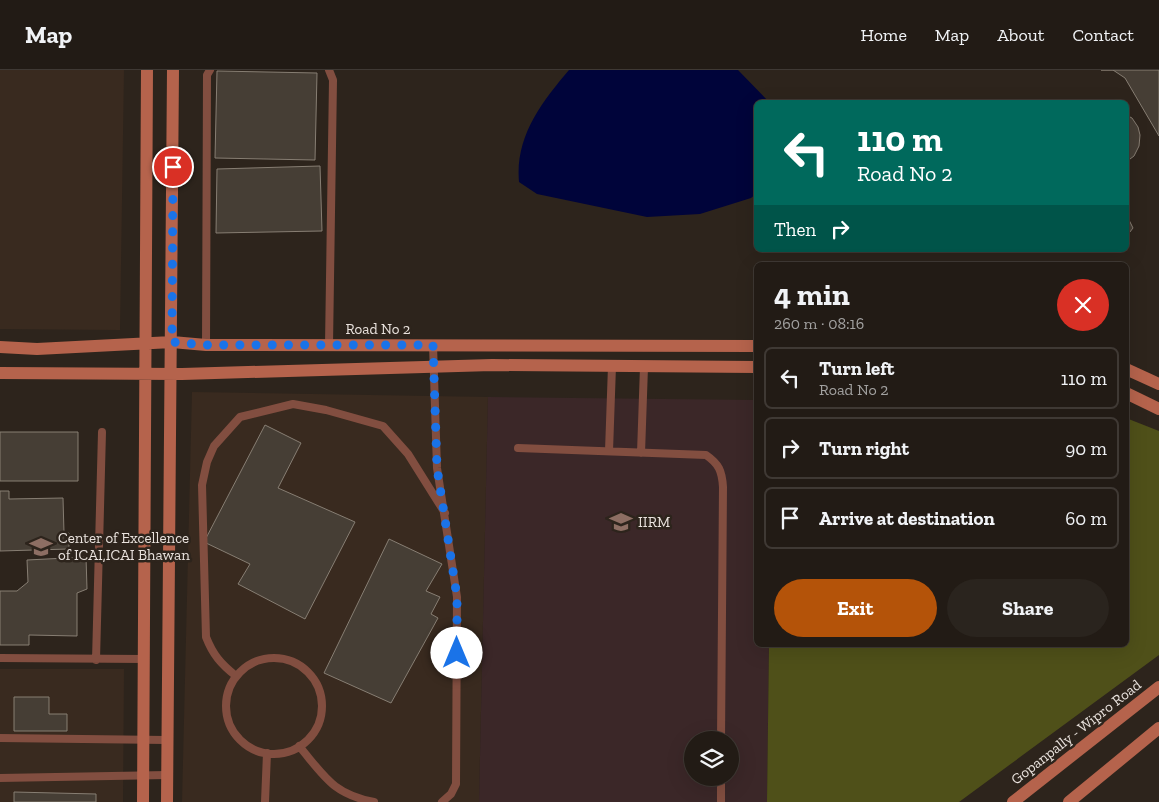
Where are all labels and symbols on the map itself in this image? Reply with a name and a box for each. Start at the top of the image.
pin [152,146,194,188]
street label: Road No 2 [345,320,411,338]
school or university icon: IIRM [608,509,634,535]
place label: IIRM [638,513,670,531]
place label: Center of Excellence of ICAI,ICAI Bhawan [58,529,190,564]
school or university icon: Center of Excellence of ICAI,ICAI Bhawan [28,534,54,560]
position arrow [430,626,482,678]
street label: Gopanpally - Wipro Road [1007,675,1145,788]

